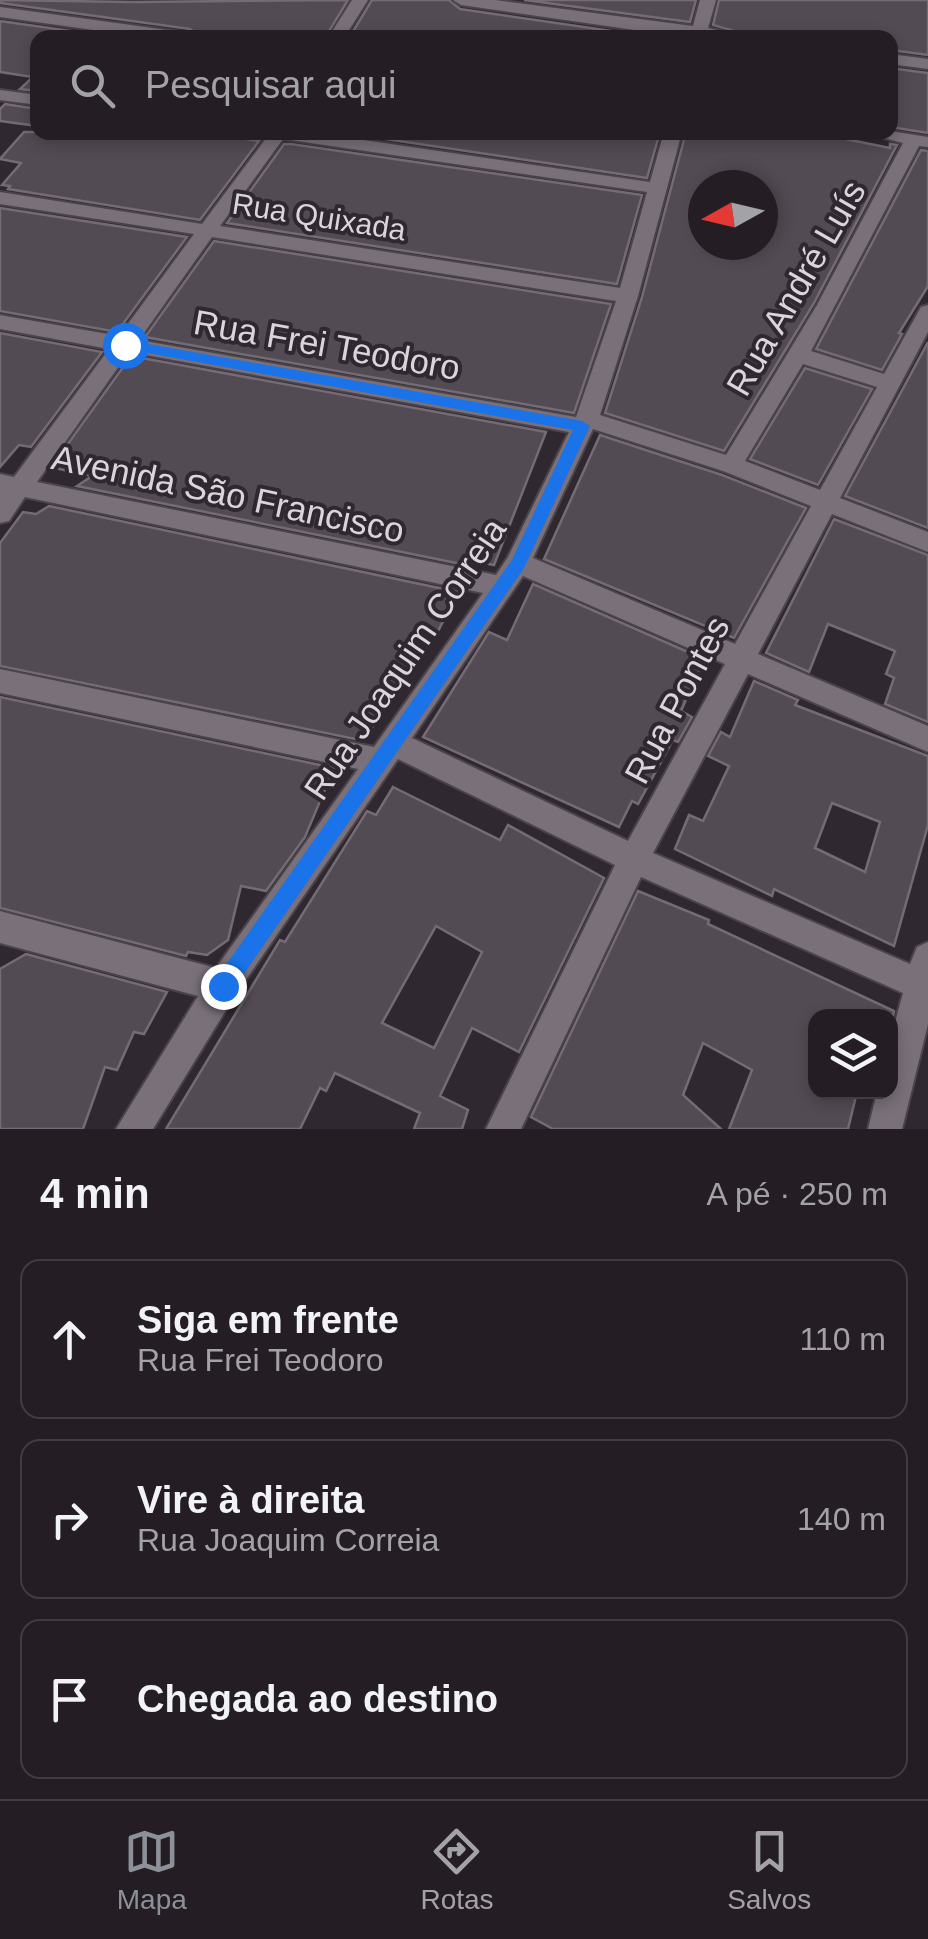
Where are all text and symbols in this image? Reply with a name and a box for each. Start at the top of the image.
search box [30,30,898,140]
icon: search [65,58,120,113]
text: Pesquisar aqui [145,64,396,106]
north arrow [688,170,778,260]
street label: Rua André Luís [718,174,873,402]
street label: Rua Quixada [230,187,408,247]
street label: Rua Frei Teodoro [191,302,463,387]
route start [103,323,149,369]
street label: Avenida São Francisco [48,437,408,550]
street label: Rua Joaquim Correia [296,510,514,807]
street label: Rua Pontes [616,610,737,790]
route end [201,964,247,1010]
map controls [808,1009,898,1099]
button: layers [808,1009,898,1099]
text: 4 min [40,1170,150,1217]
text: A pé · 250 m [707,1176,888,1212]
text: Siga em frente [137,1299,399,1341]
icon: ahead [42,1312,97,1367]
text: 110 m [799,1321,886,1357]
text: Rua Frei Teodoro [137,1342,384,1378]
text: Vire à direita [137,1479,364,1521]
icon: right [42,1492,97,1547]
text: 140 m [797,1501,886,1537]
text: Rua Joaquim Correia [137,1522,439,1558]
icon: arrive [42,1672,97,1727]
text: Chegada ao destino [137,1678,498,1720]
tab: Mapa [117,1824,187,1916]
tab: Rotas [420,1824,494,1916]
tab: Salvos [727,1824,811,1916]

